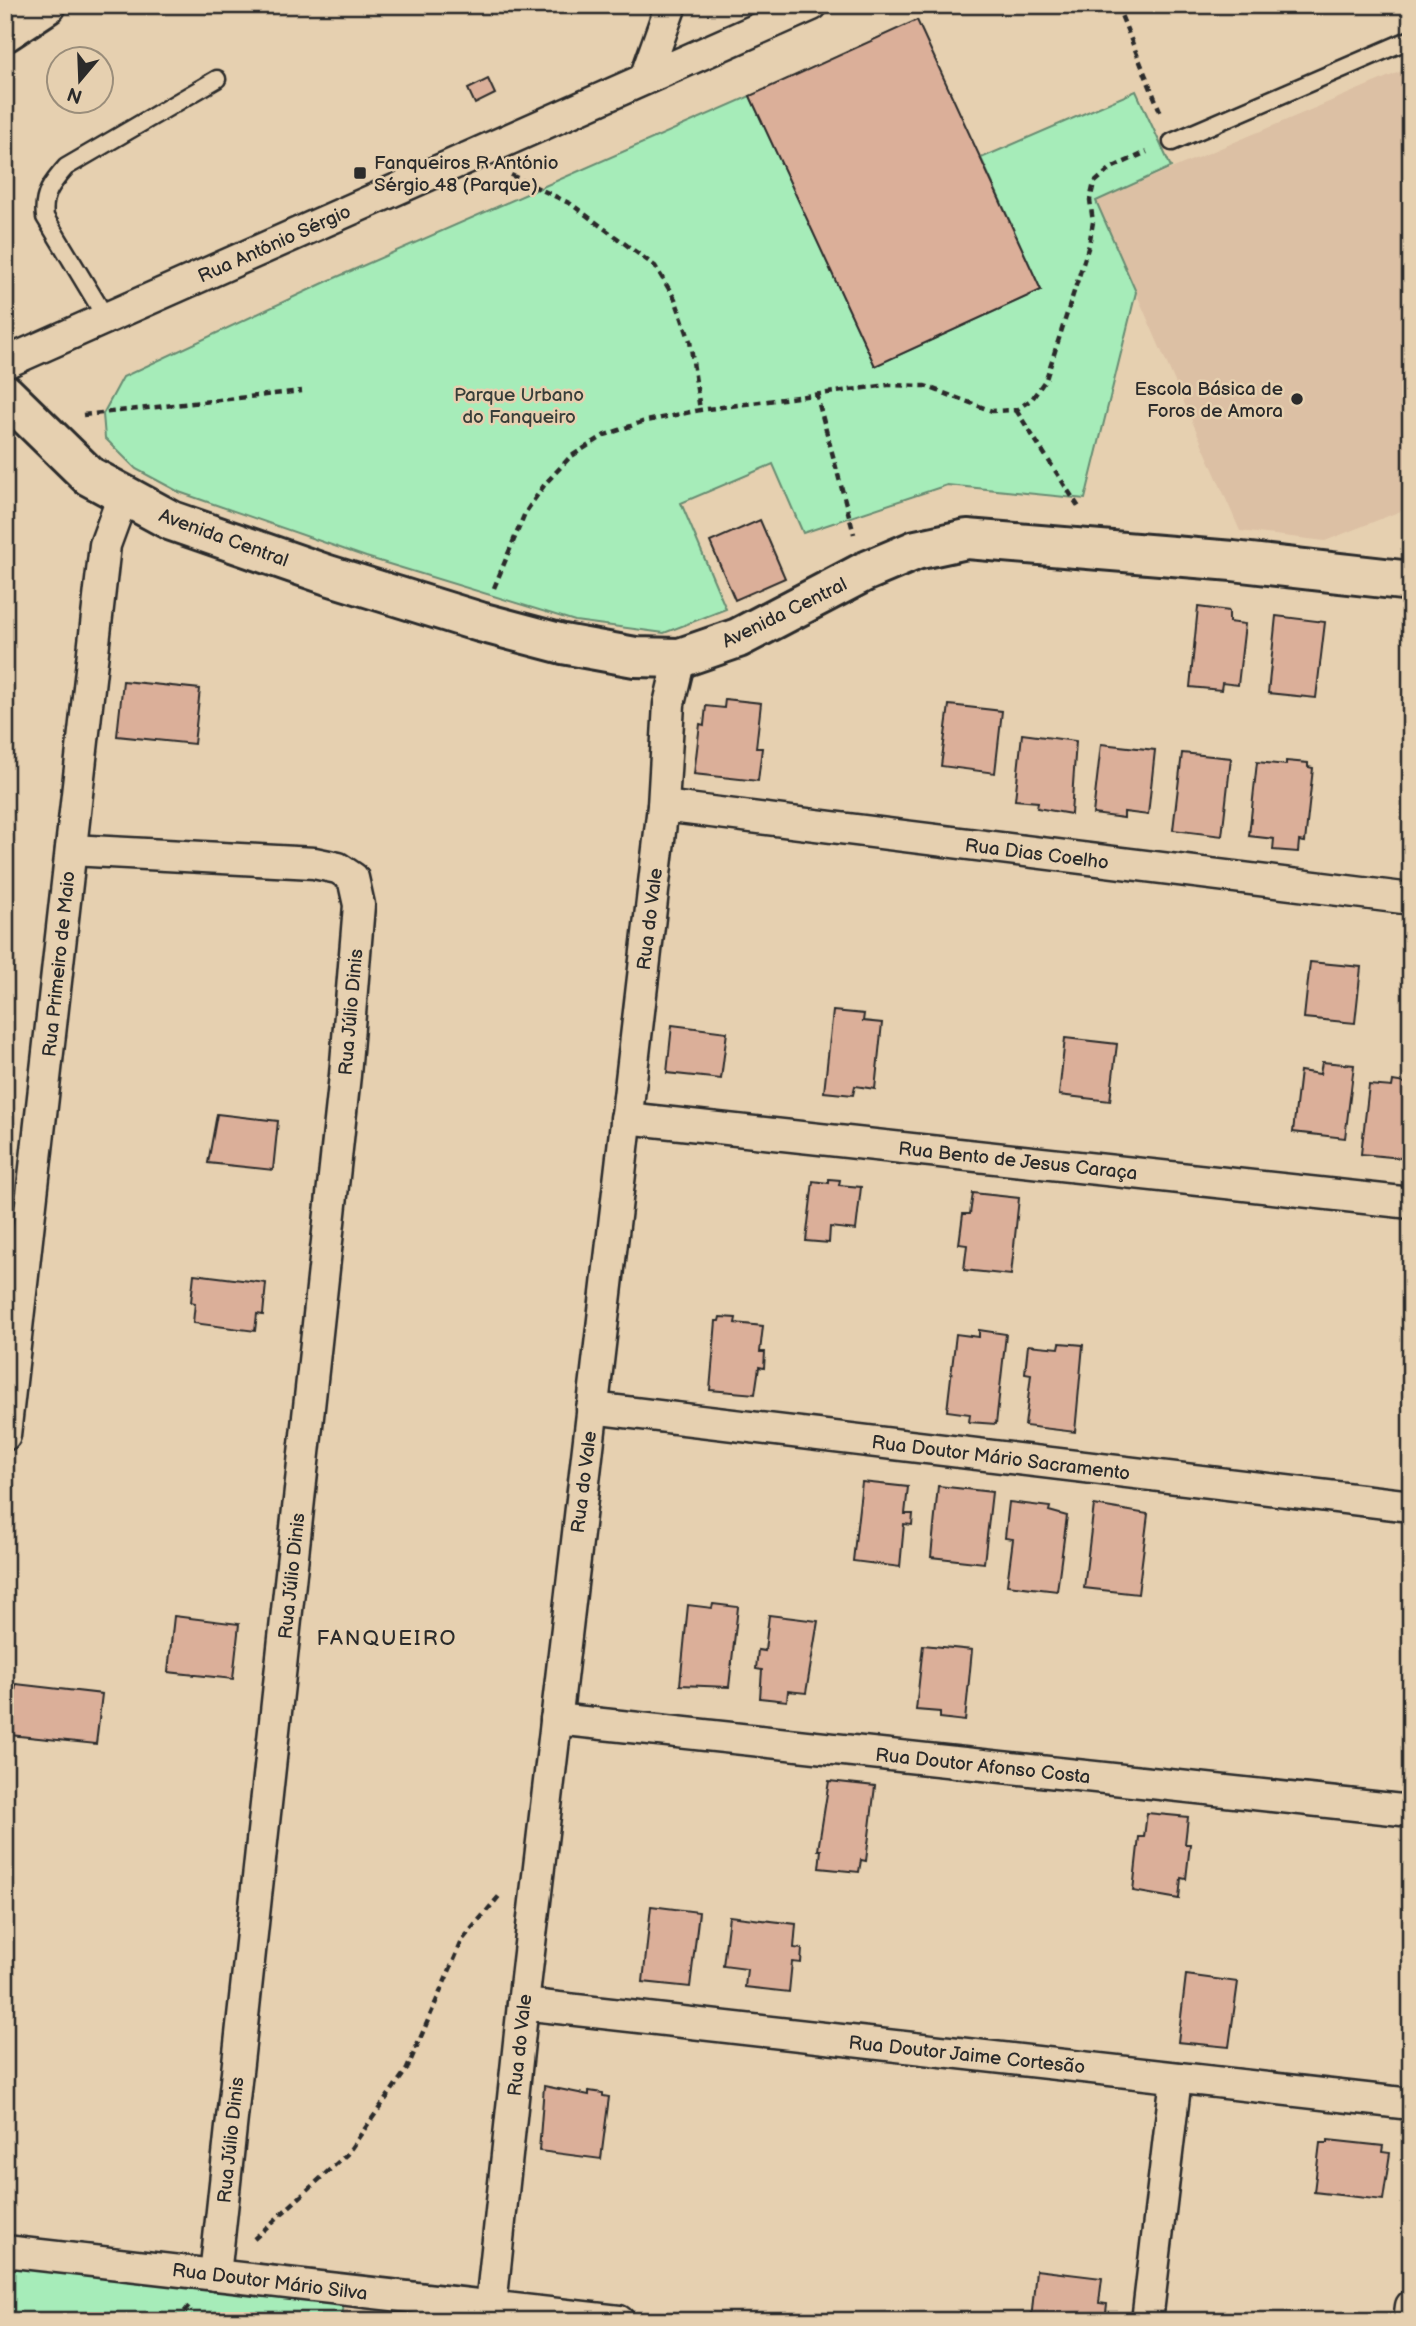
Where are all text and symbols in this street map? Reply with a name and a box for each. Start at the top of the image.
north arrow [46,46,116,116]
text: N [64,81,85,108]
place label: Fanqueiros R António Sérgio 48 (Parque) [374,152,558,197]
marker: Fanqueiros R António Sérgio 48 (Parque) [352,165,368,181]
street label: Rua António Sérgio [195,200,355,288]
place label: Escola Básica de Foros de Amora [1134,378,1283,423]
park label: Parque Urbano do Fanqueiro [454,384,584,429]
marker: Escola Básica de Foros de Amora [1289,391,1305,407]
street label: Avenida Central [156,504,291,572]
street label: Avenida Central [718,573,851,654]
street label: Rua Dias Coelho [964,834,1110,875]
street label: Rua do Vale [633,867,668,972]
street label: Rua Primeiro de Maio [38,870,81,1058]
street label: Rua Júlio Dinis [335,948,368,1076]
street label: Rua Bento de Jesus Caraça [897,1138,1138,1185]
street label: Rua do Vale [567,1430,602,1535]
street label: Rua Doutor Mário Sacramento [870,1431,1131,1486]
street label: Rua Júlio Dinis [274,1512,311,1640]
district label: FANQUEIRO [316,1626,458,1651]
street label: Rua Doutor Afonso Costa [874,1744,1092,1789]
street label: Rua do Vale [504,1993,537,2097]
street label: Rua Doutor Jaime Cortesão [847,2032,1086,2079]
street label: Rua Júlio Dinis [213,2076,250,2204]
street label: Rua Doutor Mário Silva [171,2259,369,2306]

